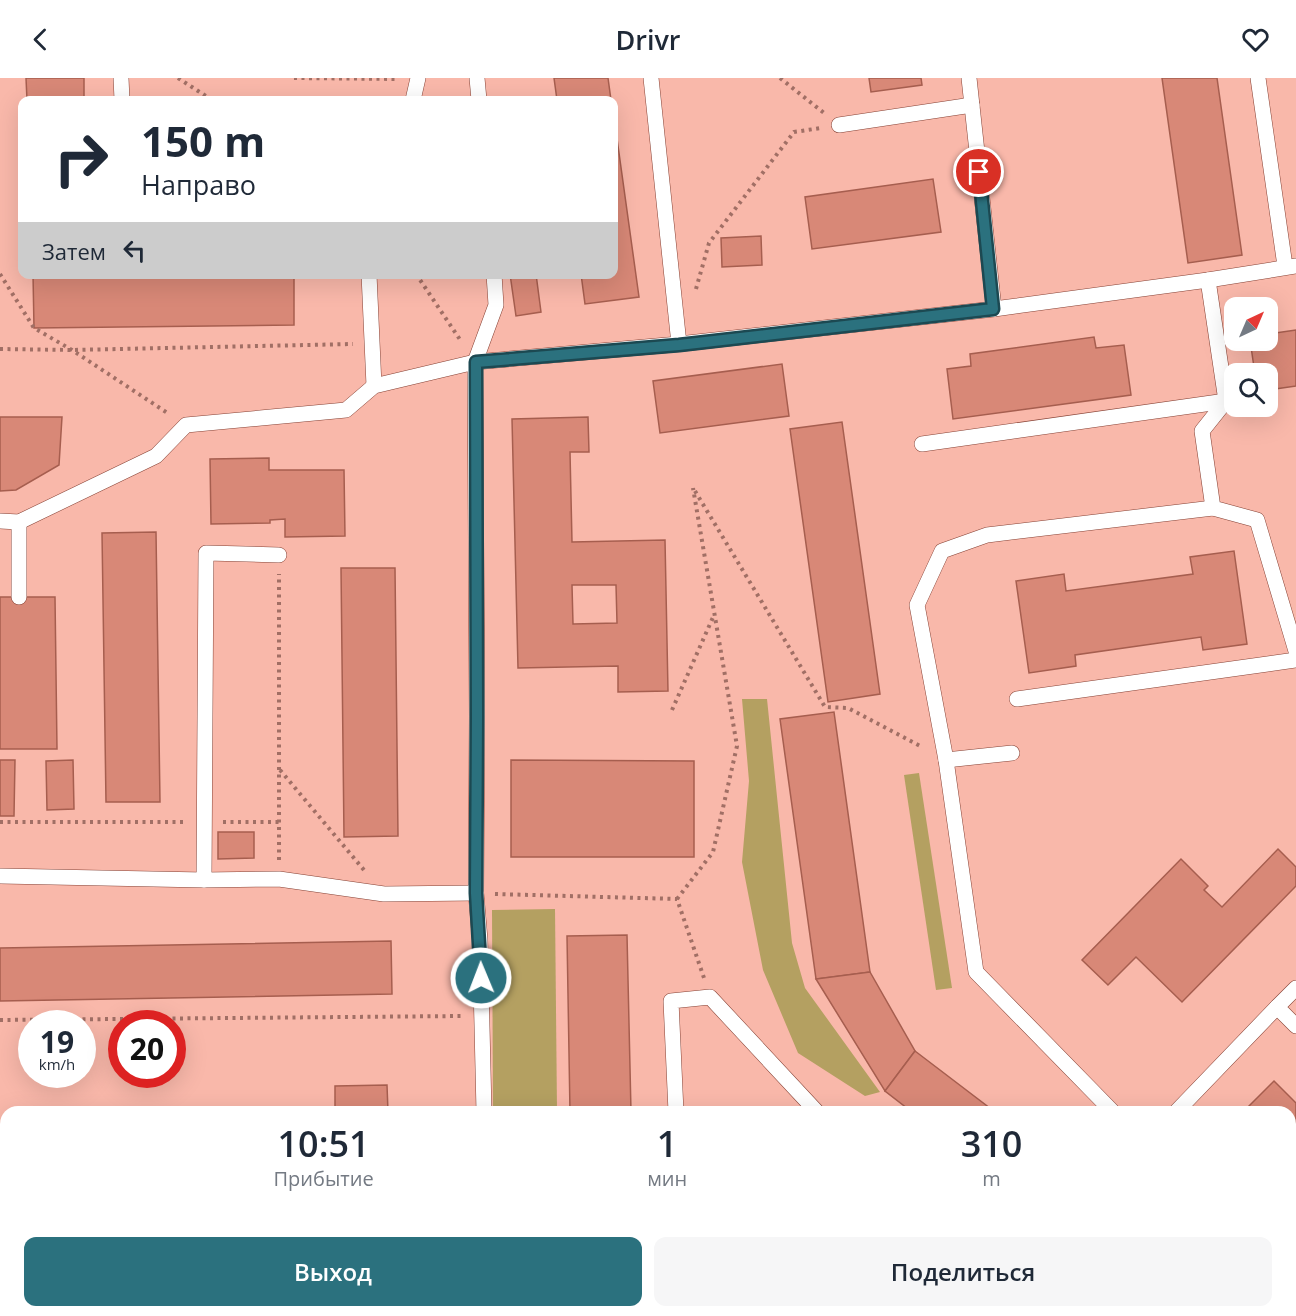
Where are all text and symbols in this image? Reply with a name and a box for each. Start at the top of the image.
text: Drivr [615,21,681,58]
icon: back [24,23,57,56]
icon: heart [1239,23,1272,56]
text: 150 m [141,112,265,169]
icon: right [42,120,120,198]
pin [953,146,1004,197]
icon: arrive [962,155,995,188]
text: Направо [141,166,256,203]
icon: left [118,234,151,267]
text: Затем [42,236,106,266]
north arrow [1224,297,1278,351]
map controls [1224,297,1278,417]
button: search [1224,363,1278,417]
position arrow [449,946,513,1010]
speed limit sign: 20 [108,1010,186,1088]
text: 19 [40,1021,74,1062]
text: km/h [39,1054,75,1074]
text: 10:51 [277,1119,370,1168]
text: 1 [657,1119,677,1168]
text: 310 [961,1119,1022,1168]
text: Прибытие [274,1165,374,1192]
text: мин [647,1165,687,1192]
text: m [982,1165,1001,1192]
button: Выход [24,1237,642,1306]
button: Поделиться [654,1237,1272,1306]

